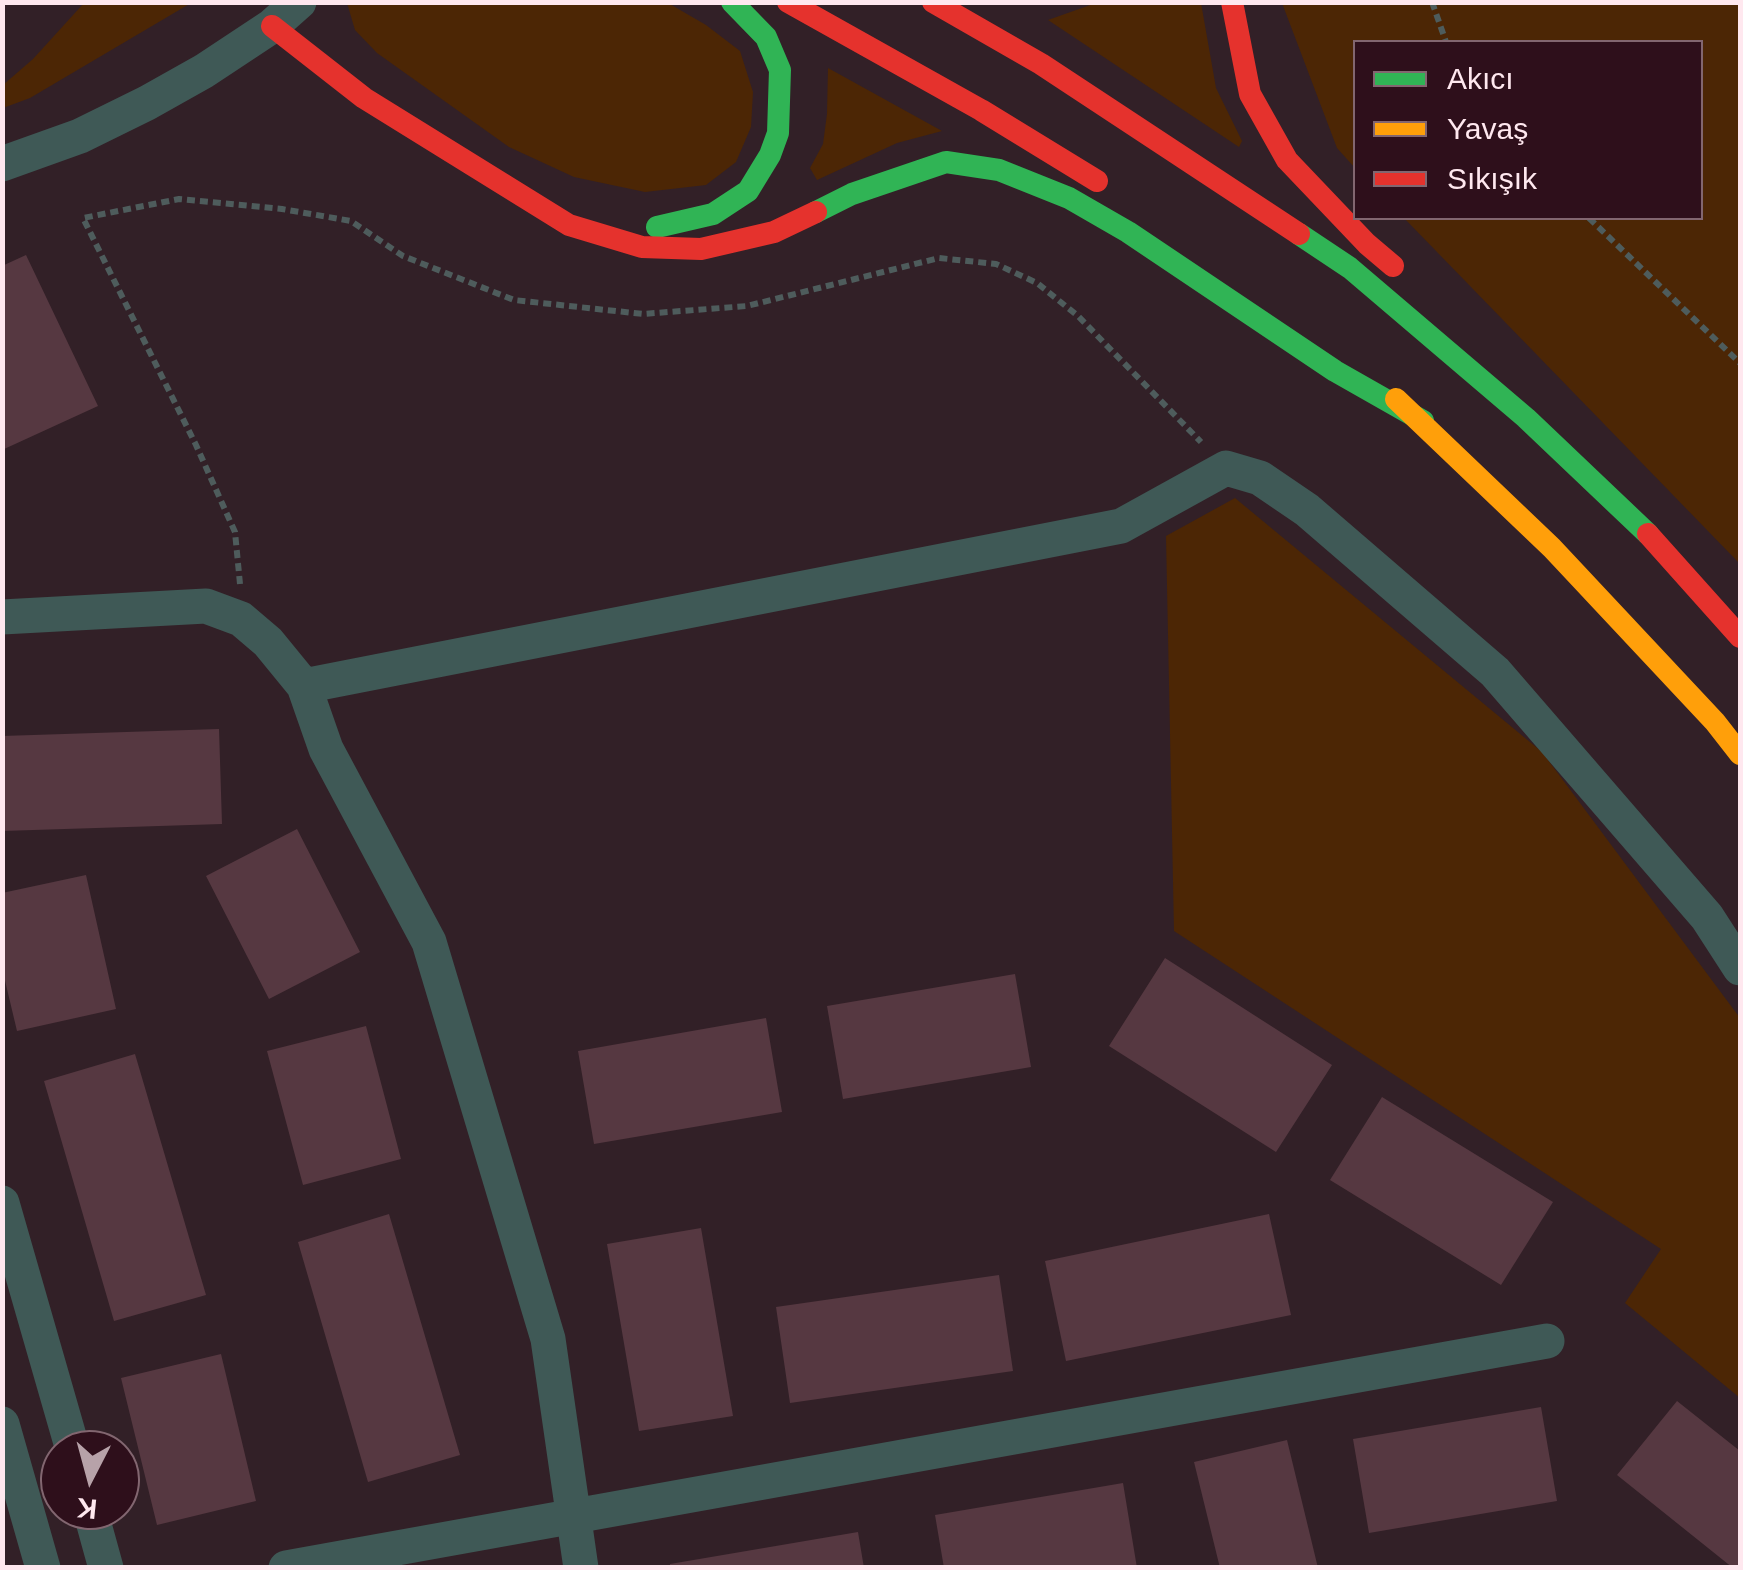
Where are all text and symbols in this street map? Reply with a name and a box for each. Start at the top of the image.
legend [1353,40,1703,220]
text: Akıcı [1447,62,1514,95]
text: Yavaş [1447,112,1528,145]
text: Sıkışık [1447,162,1537,195]
north arrow [40,1430,140,1530]
text: K [75,1492,99,1525]

